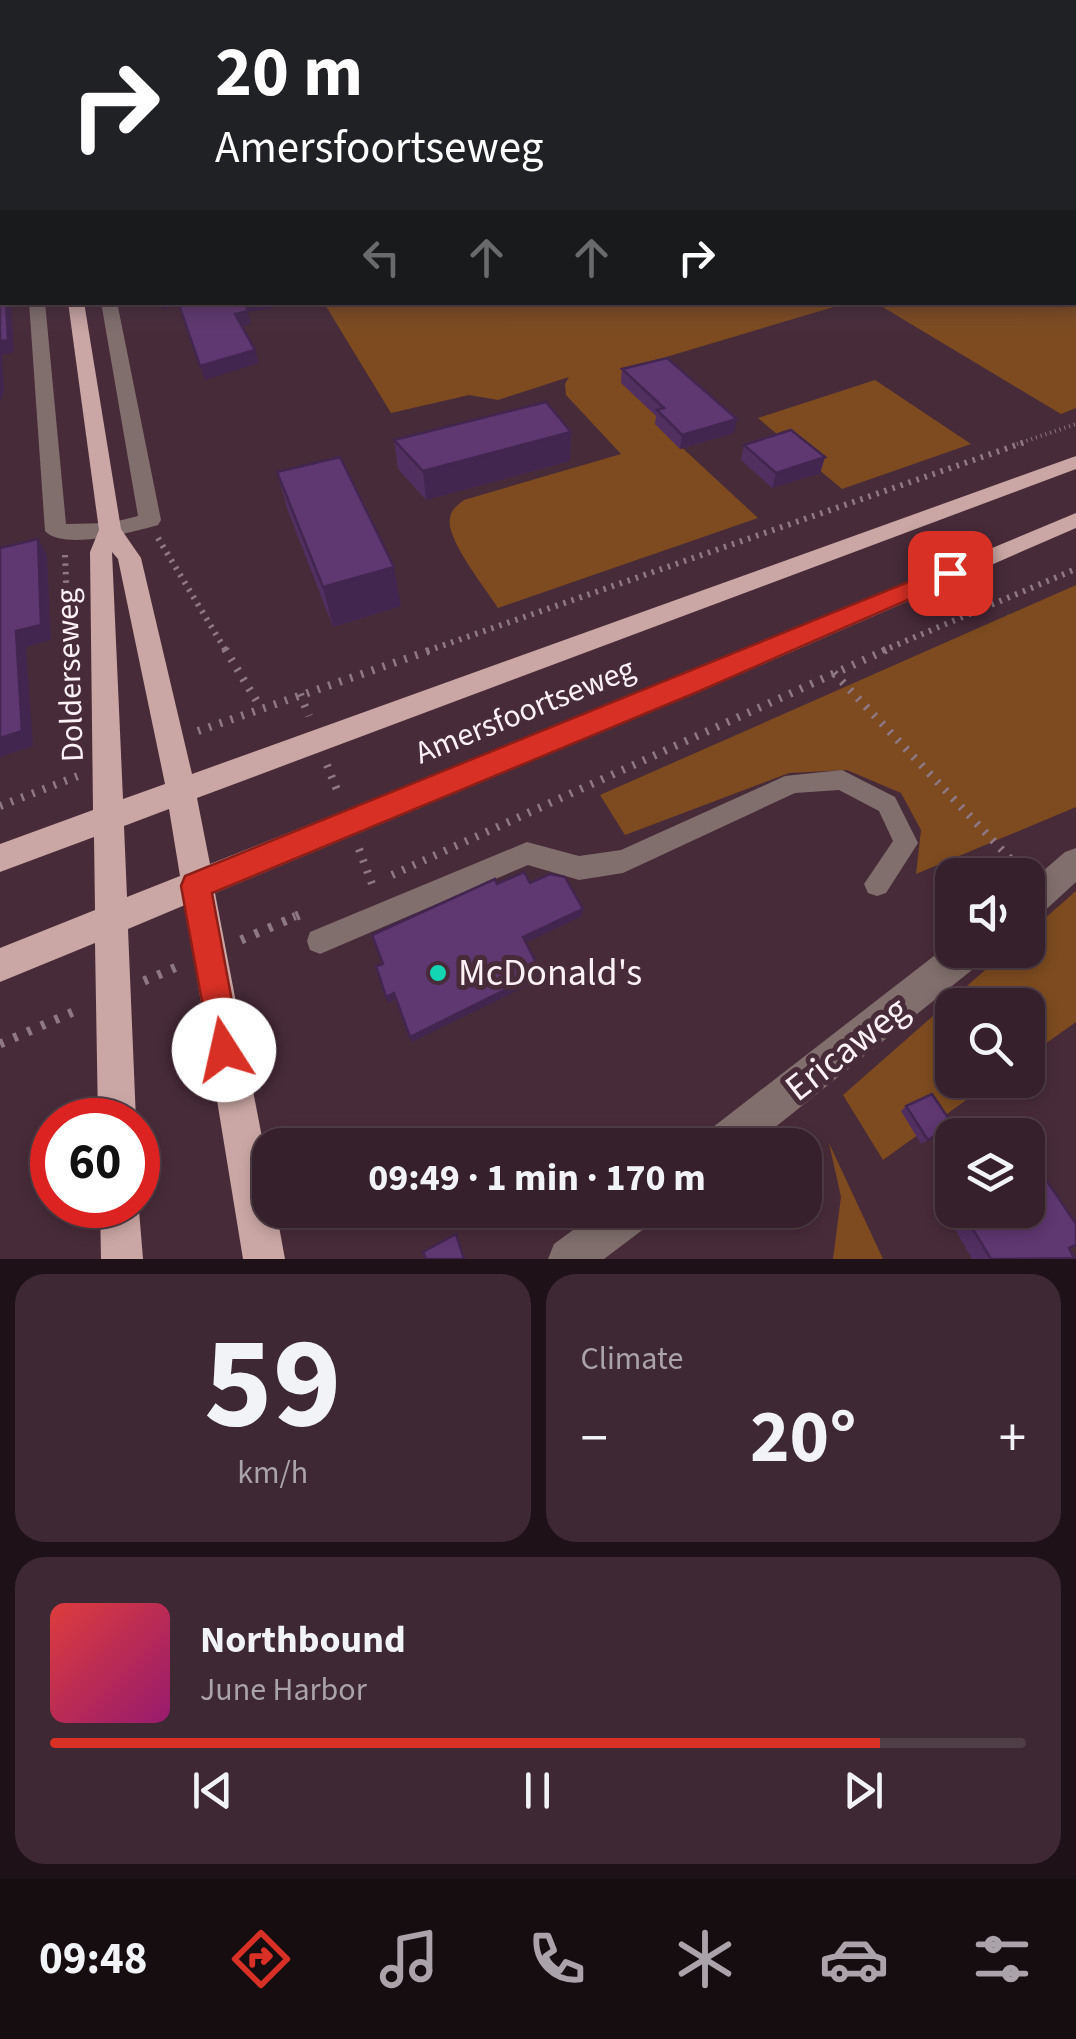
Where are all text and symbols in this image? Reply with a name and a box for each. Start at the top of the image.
text: 20 m [215,23,363,123]
icon: right [50,40,180,170]
text: Amersfoortseweg [215,116,543,180]
icon: left [354,230,409,285]
icon: ahead [459,230,514,285]
icon: ahead [564,230,619,285]
icon: right [669,230,724,285]
pin [908,531,993,616]
icon: arrive [923,546,978,601]
street label: Dolderseweg [44,587,96,763]
street label: Amersfoortseweg [408,646,642,776]
map controls [935,858,1045,1228]
button: sound [935,858,1045,968]
place label: McDonald's [458,946,642,1000]
marker: McDonald's [427,962,449,984]
street label: Ericaweg [774,984,920,1114]
button: search [935,988,1045,1098]
position arrow [172,998,276,1102]
speed limit sign: 60 [30,1098,160,1228]
button: layers [935,1118,1045,1228]
text: 09:49 · 1 min · 170 m [368,1151,706,1205]
text: 59 [204,1292,341,1477]
text: Climate [581,1336,683,1382]
text: 20° [750,1384,857,1491]
text: − [581,1400,608,1478]
text: + [999,1400,1026,1478]
text: km/h [237,1450,308,1496]
text: Northbound [200,1613,406,1667]
text: June Harbor [200,1667,367,1713]
icon: previous [185,1763,240,1818]
icon: pause [510,1763,565,1818]
icon: next [836,1763,891,1818]
icon: directions [226,1924,296,1994]
icon: music [374,1924,444,1994]
icon: phone [522,1924,592,1994]
icon: climate [670,1924,740,1994]
icon: car [819,1924,889,1994]
icon: filters [967,1924,1037,1994]
text: 09:48 [39,1927,148,1991]

